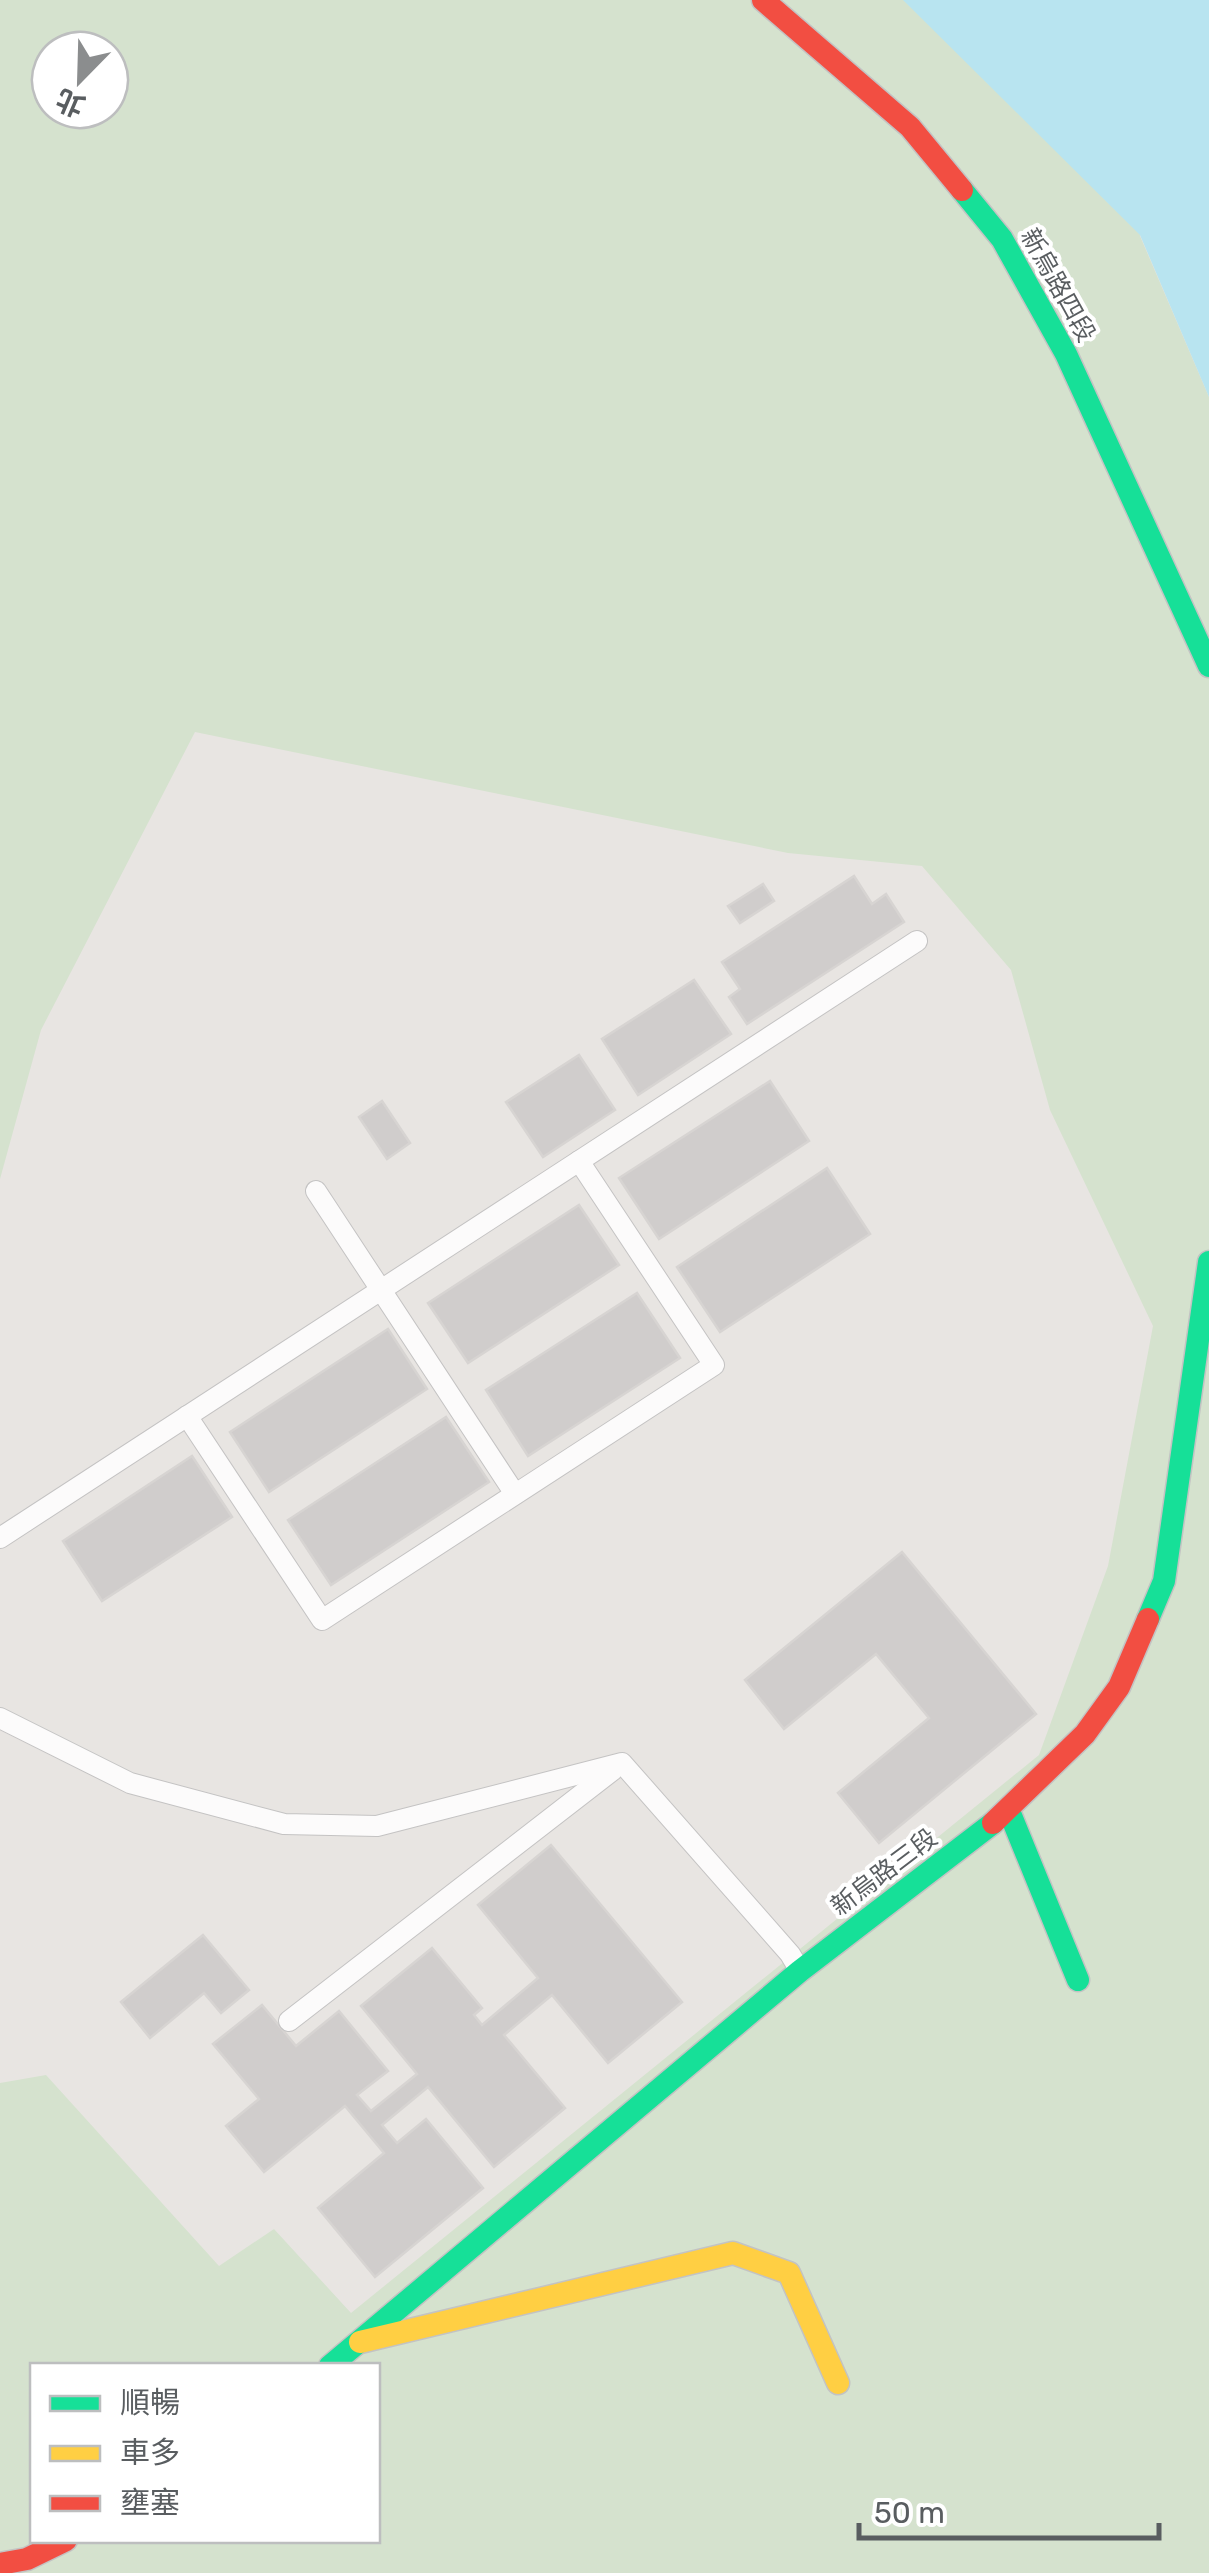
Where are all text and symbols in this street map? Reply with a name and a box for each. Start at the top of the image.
north arrow [30,30,130,130]
text: 北 [51,82,90,123]
street label: 新烏路四段 [1015,223,1101,347]
street label: 新烏路三段 [825,1823,943,1921]
legend [30,2363,380,2543]
text: 順暢 [120,2385,180,2421]
text: 車多 [120,2435,180,2471]
scale bar [859,2478,1159,2540]
text: 壅塞 [120,2485,180,2521]
text: 50 m [874,2495,945,2531]

